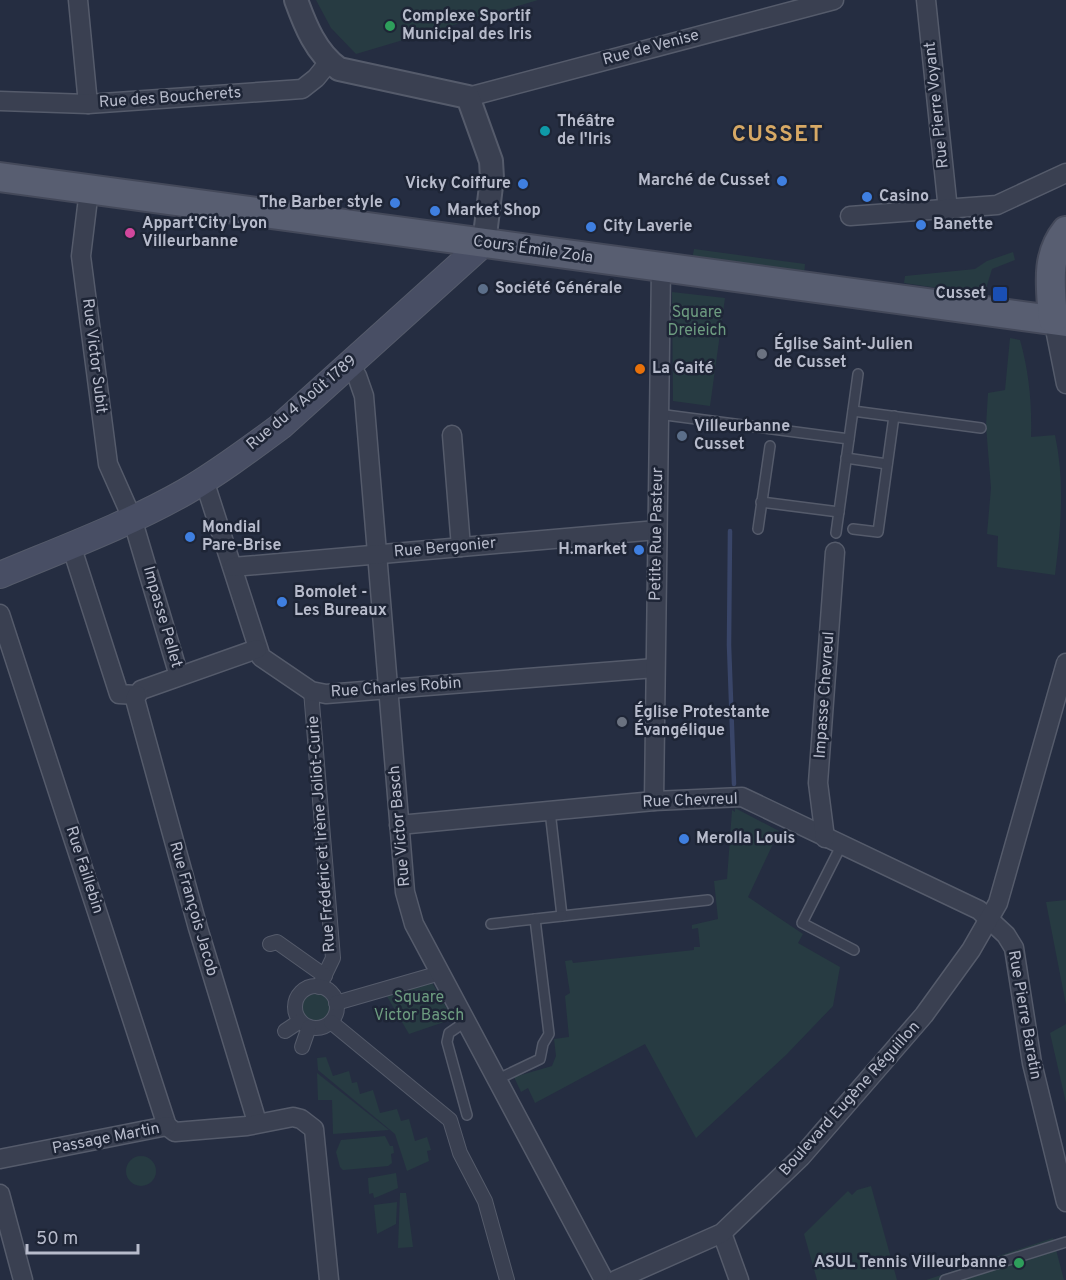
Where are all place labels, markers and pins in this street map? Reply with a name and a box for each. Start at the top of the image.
place label: Complexe Sportif Municipal des Iris [402,7,532,45]
marker: Complexe Sportif Municipal des Iris [383,19,397,33]
place label: Théâtre de l'Iris [557,112,615,150]
marker: Théâtre de l'Iris [538,124,552,138]
place label: Marché de Cusset [638,171,770,191]
place label: Vicky Coiffure [405,174,511,194]
marker: Marché de Cusset [775,174,789,188]
marker: Vicky Coiffure [516,177,530,191]
place label: Casino [879,187,929,207]
marker: Casino [860,190,874,204]
place label: The Barber style [259,193,383,213]
marker: The Barber style [388,196,402,210]
place label: Market Shop [447,201,541,221]
marker: Market Shop [428,204,442,218]
place label: Appart'City Lyon Villeurbanne [142,214,267,252]
place label: Banette [933,215,993,235]
place label: City Laverie [603,217,692,237]
marker: Banette [914,218,928,232]
marker: City Laverie [584,220,598,234]
marker: Appart'City Lyon Villeurbanne [123,226,137,240]
place label: Société Générale [495,279,622,299]
marker: Société Générale [476,282,490,296]
place label: Cusset [936,284,986,304]
marker: Cusset [991,285,1009,303]
place label: Église Saint-Julien de Cusset [774,333,913,373]
marker: Église Saint-Julien de Cusset [755,347,769,361]
place label: La Gaité [652,359,714,379]
marker: La Gaité [633,362,647,376]
place label: Villeurbanne Cusset [694,417,790,455]
marker: Villeurbanne Cusset [675,429,689,443]
place label: Mondial Pare-Brise [202,518,282,556]
marker: Mondial Pare-Brise [183,530,197,544]
place label: H.market [558,540,627,560]
marker: H.market [632,543,646,557]
place label: Bomolet - Les Bureaux [294,583,387,621]
marker: Bomolet - Les Bureaux [275,595,289,609]
place label: Église Protestante Évangélique [634,701,770,741]
marker: Église Protestante Évangélique [615,715,629,729]
place label: Merolla Louis [696,829,796,849]
marker: Merolla Louis [677,832,691,846]
place label: ASUL Tennis Villeurbanne [814,1253,1007,1273]
marker: ASUL Tennis Villeurbanne [1012,1256,1026,1270]

